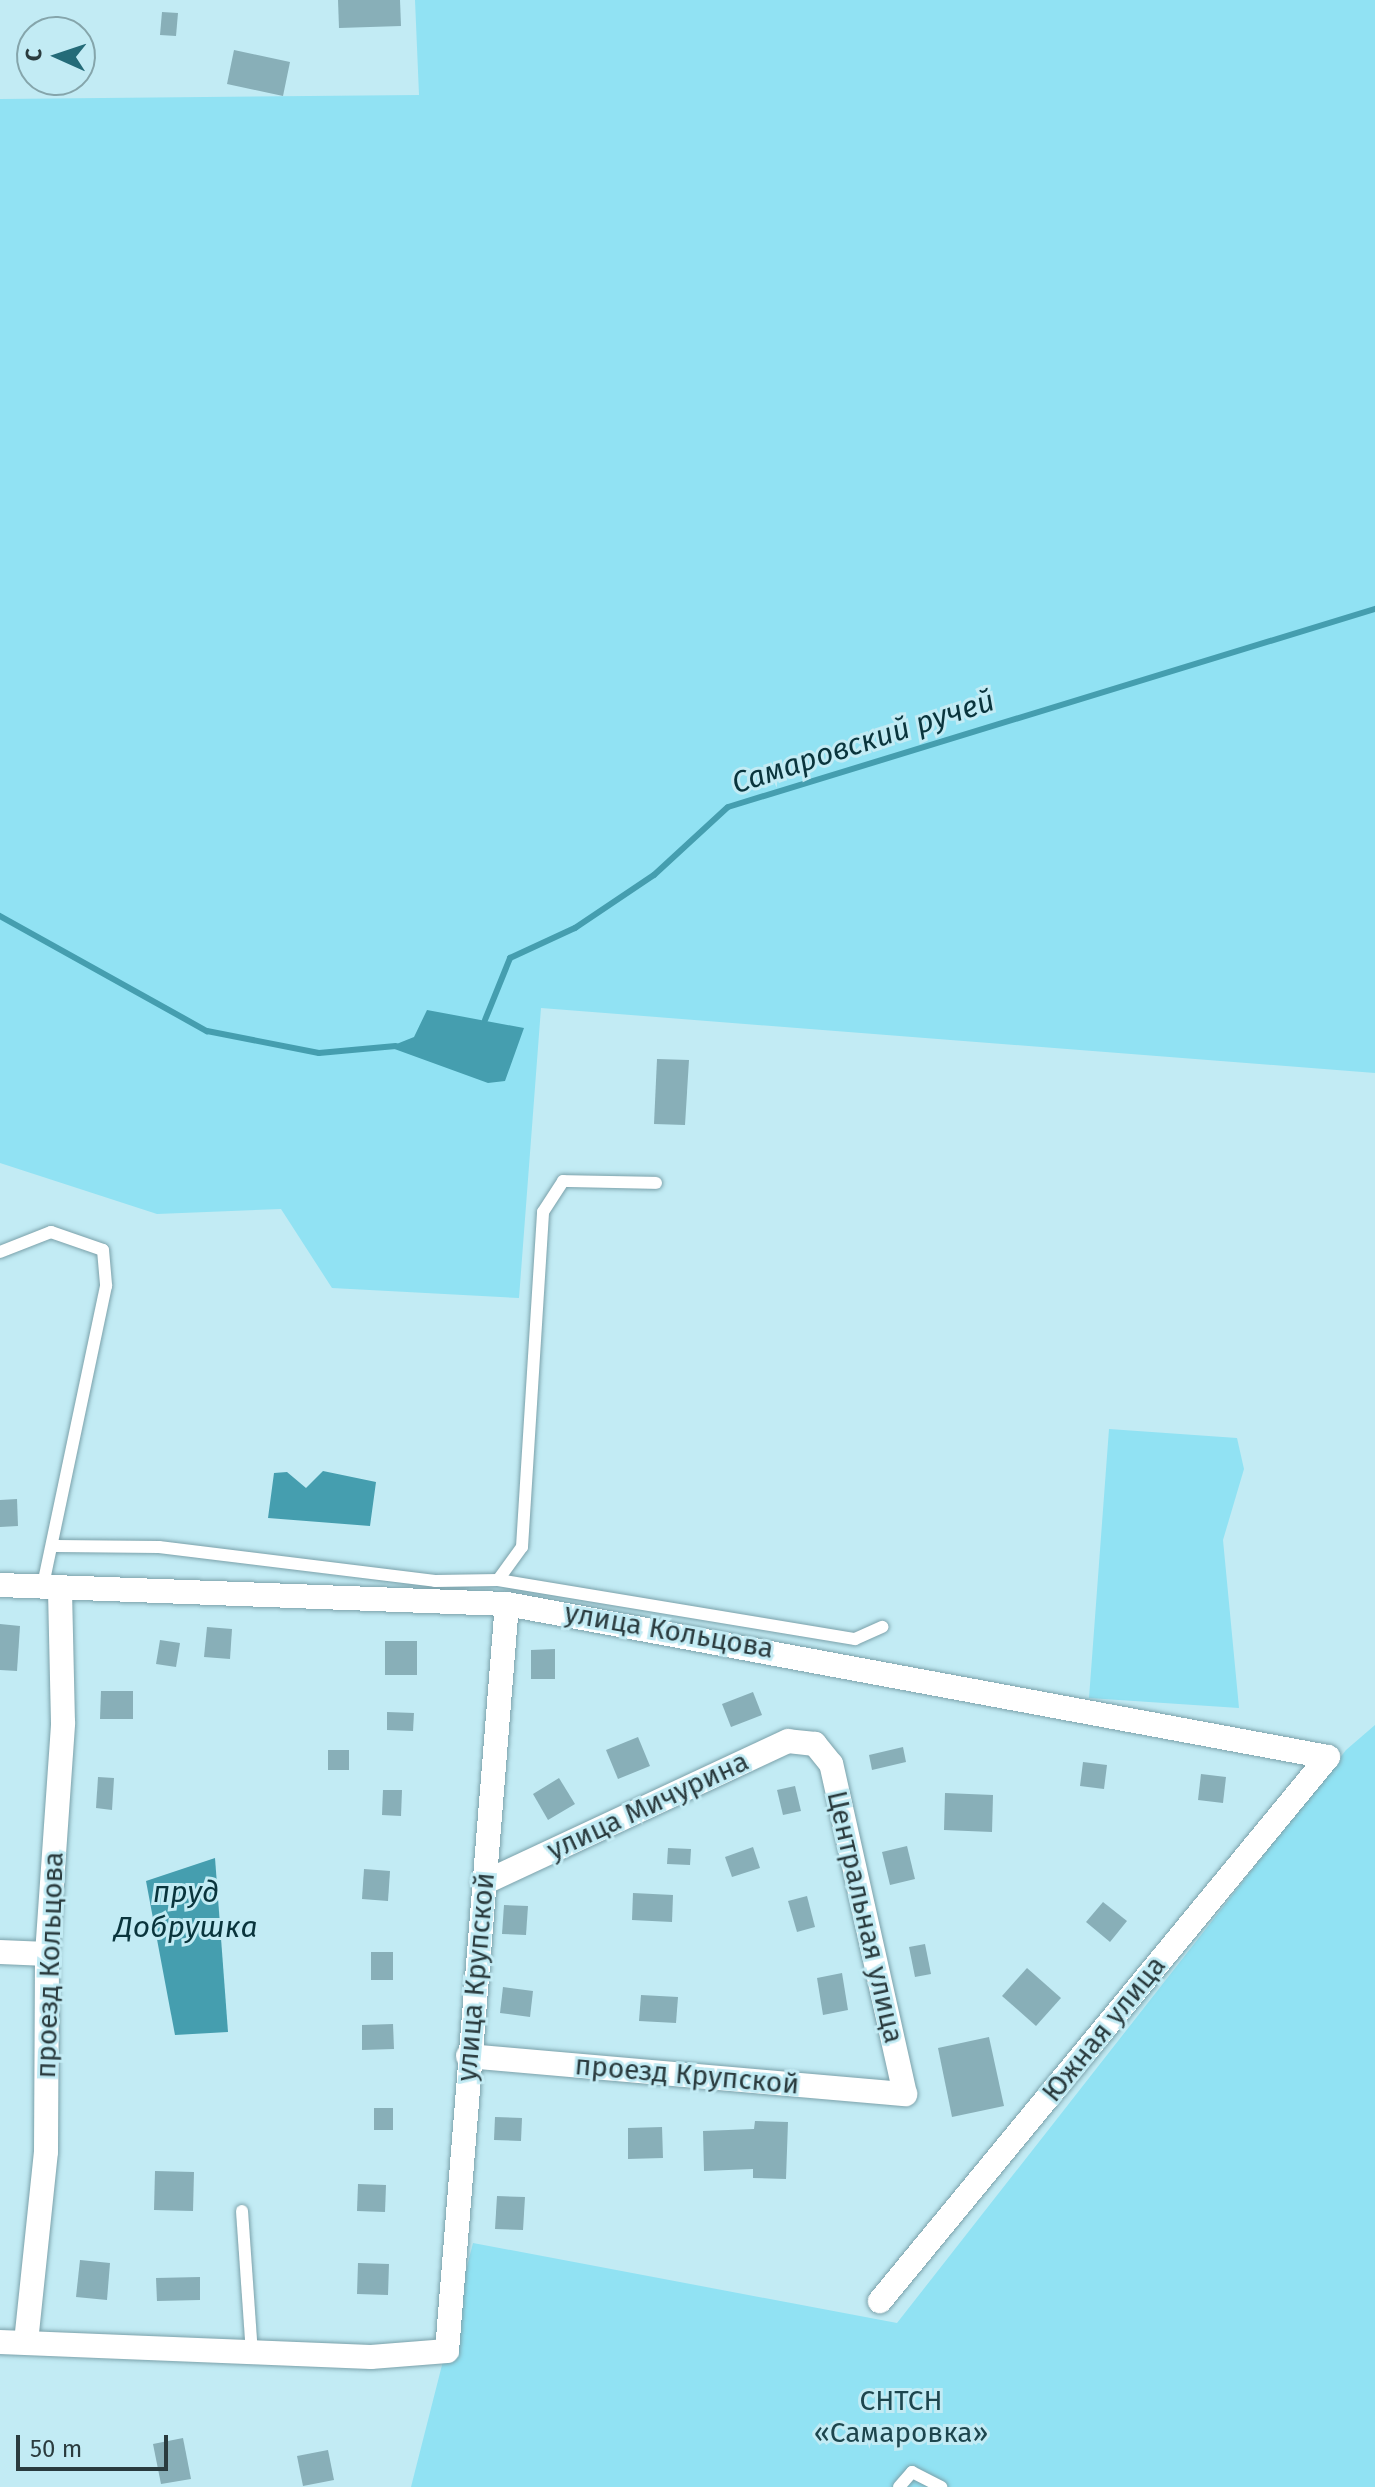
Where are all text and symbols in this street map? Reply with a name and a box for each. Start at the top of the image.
north arrow [16,16,96,96]
text: С [20,48,47,62]
water label: Самаровский ручей [727,683,999,801]
street label: улица Кольцова [562,1596,776,1666]
street label: улица Мичурина [542,1745,754,1867]
street label: Центральная улица [820,1788,910,2046]
street label: проезд Кольцова [29,1851,71,2079]
street label: улица Крупской [450,1871,502,2083]
water label: пруд Добрушка [115,1874,257,1944]
street label: Южная улица [1035,1949,1173,2109]
street label: проезд Крупской [573,2048,801,2102]
park label: СНТСН «Самаровка» [814,2384,988,2450]
scale bar [20,2419,172,2469]
text: 50 m [30,2435,82,2463]

